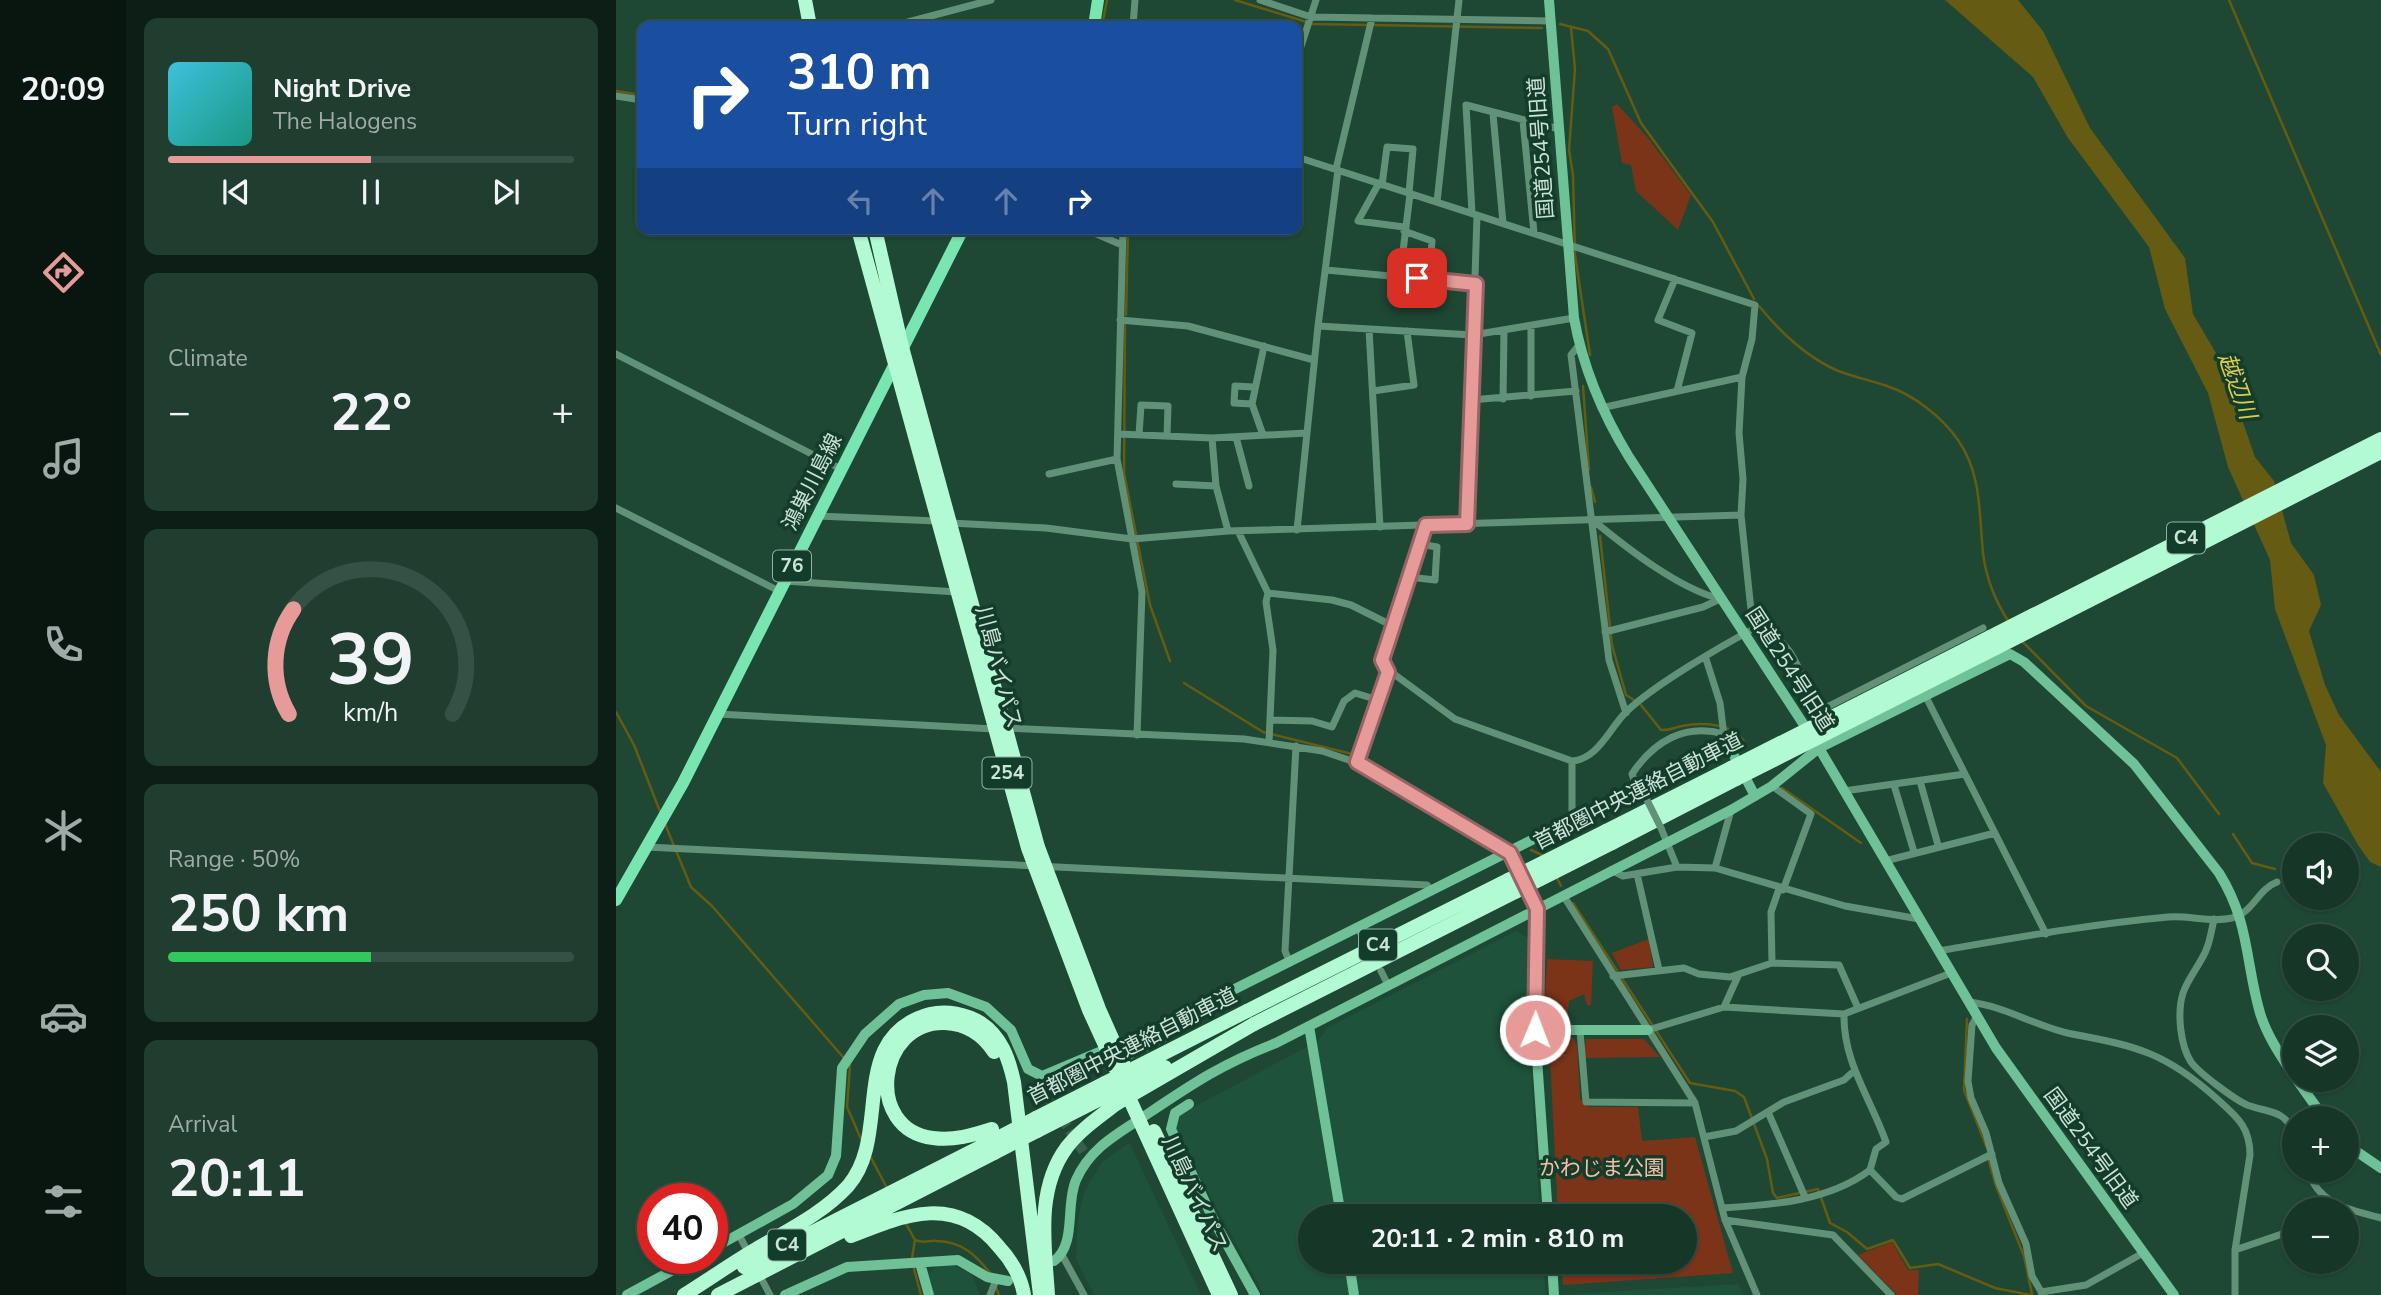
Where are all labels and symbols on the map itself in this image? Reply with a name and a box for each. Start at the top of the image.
street label: 国道254号旧道 [1522,76,1560,220]
pin [1387,248,1447,308]
water label: 越辺川 [2211,348,2264,427]
street label: 鴻巣川島線 [776,429,848,535]
road number: C4 [2167,523,2205,554]
road number: 76 [773,551,811,582]
street label: 国道254号旧道 [1739,601,1841,737]
street label: 川島バイパス [969,603,1029,731]
street label: 首都圏中央連絡自動車道 [1529,726,1747,856]
road number: 254 [982,758,1032,788]
road number: C4 [1359,930,1397,960]
street label: 首都圏中央連絡自動車道 [1023,981,1241,1111]
position arrow [1498,993,1572,1067]
street label: 国道254号旧道 [2038,1082,2144,1214]
street label: 川島バイパス [1156,1131,1234,1257]
park label: かわじま公園 [1539,1154,1665,1182]
speed limit sign: 40 [637,1183,728,1274]
road number: C4 [768,1230,806,1260]

